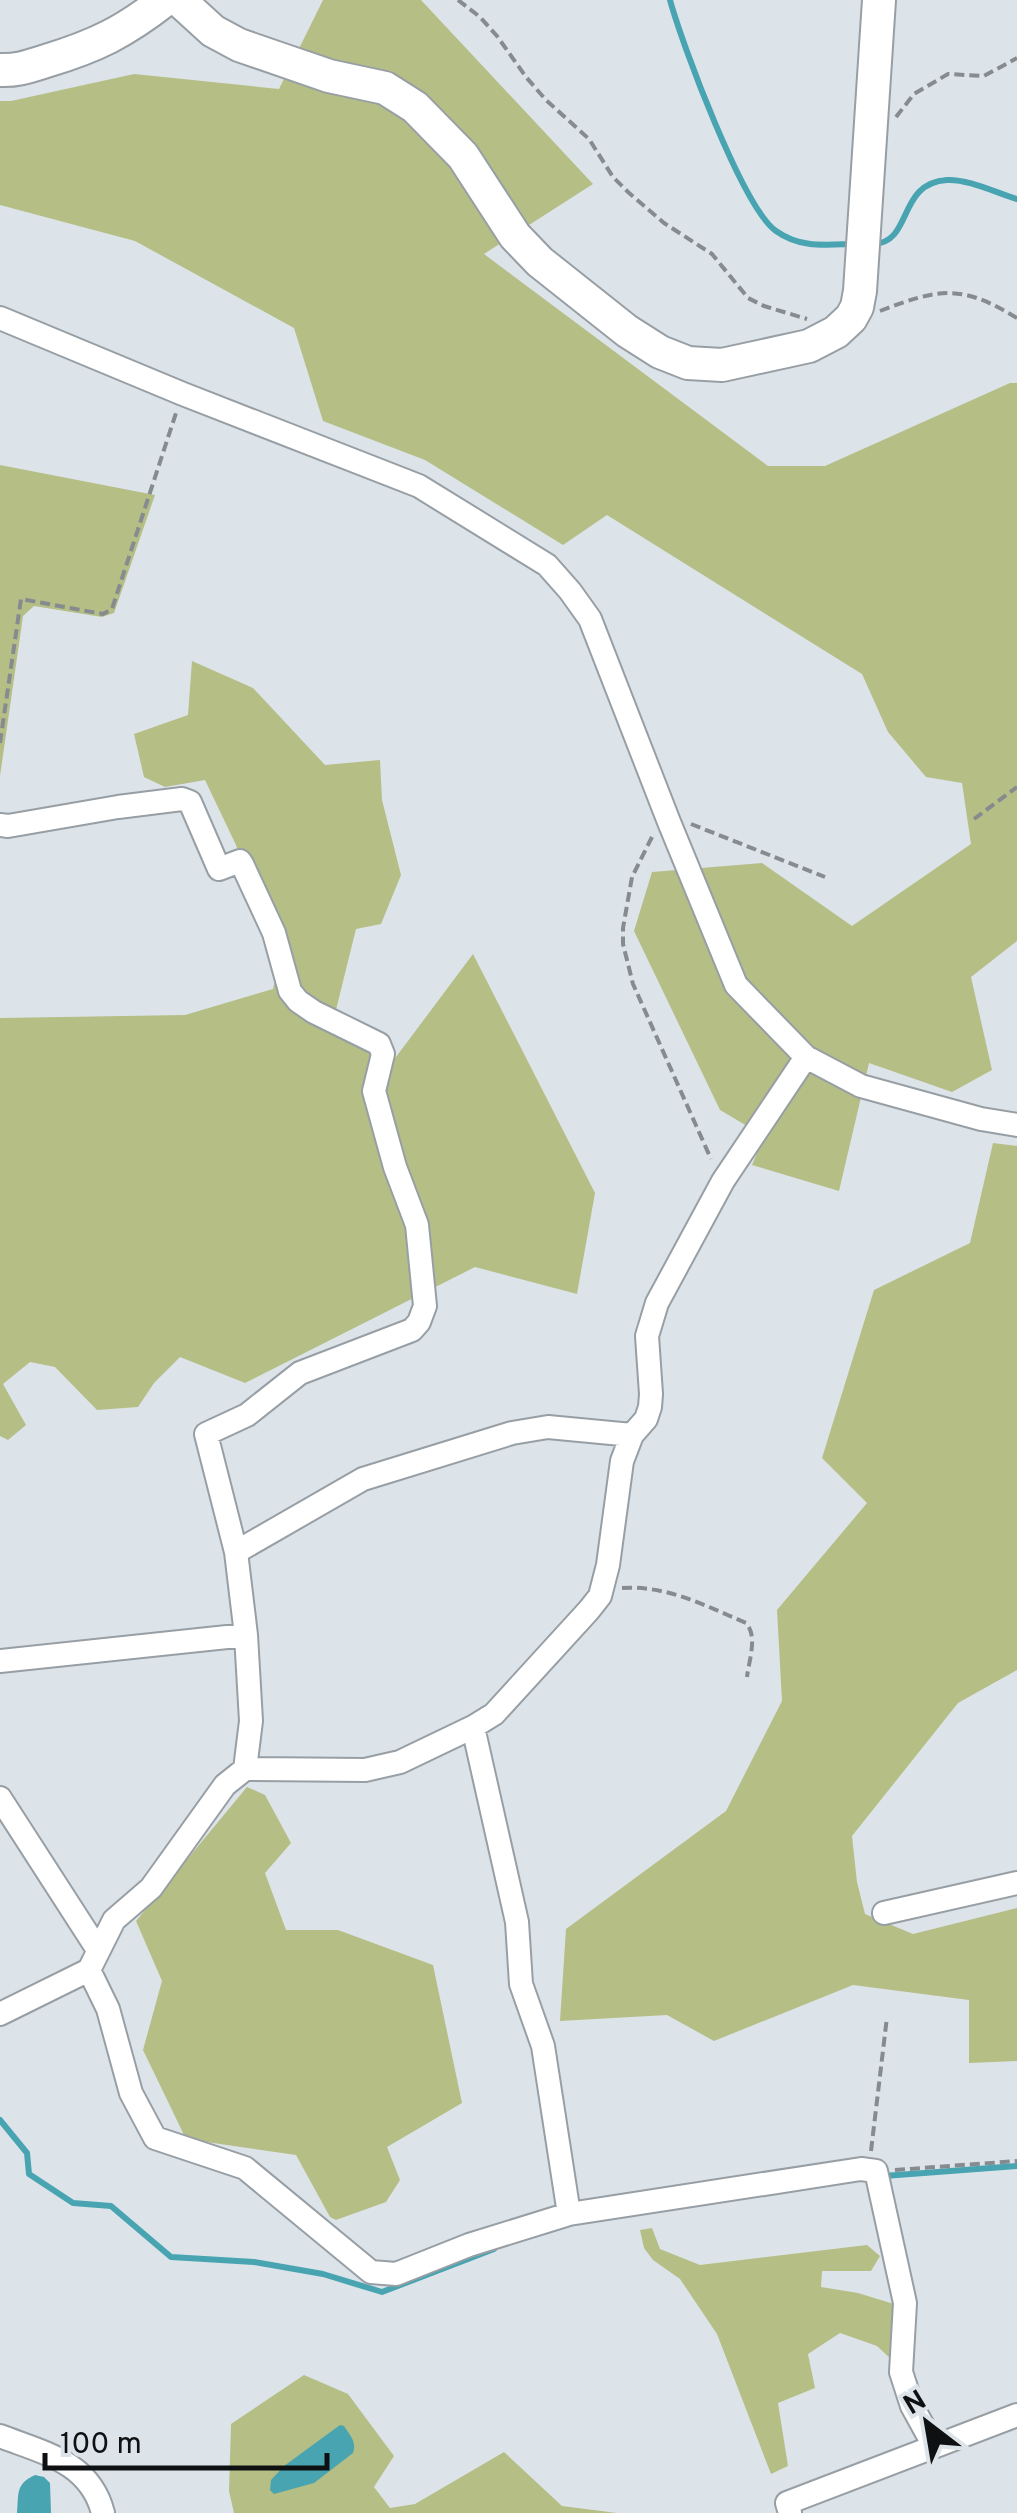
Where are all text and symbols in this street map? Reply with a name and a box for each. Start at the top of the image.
north arrow [877,2373,977,2473]
text: N [898,2384,934,2425]
scale bar [45,2408,328,2470]
text: 100 m [60,2427,142,2464]

